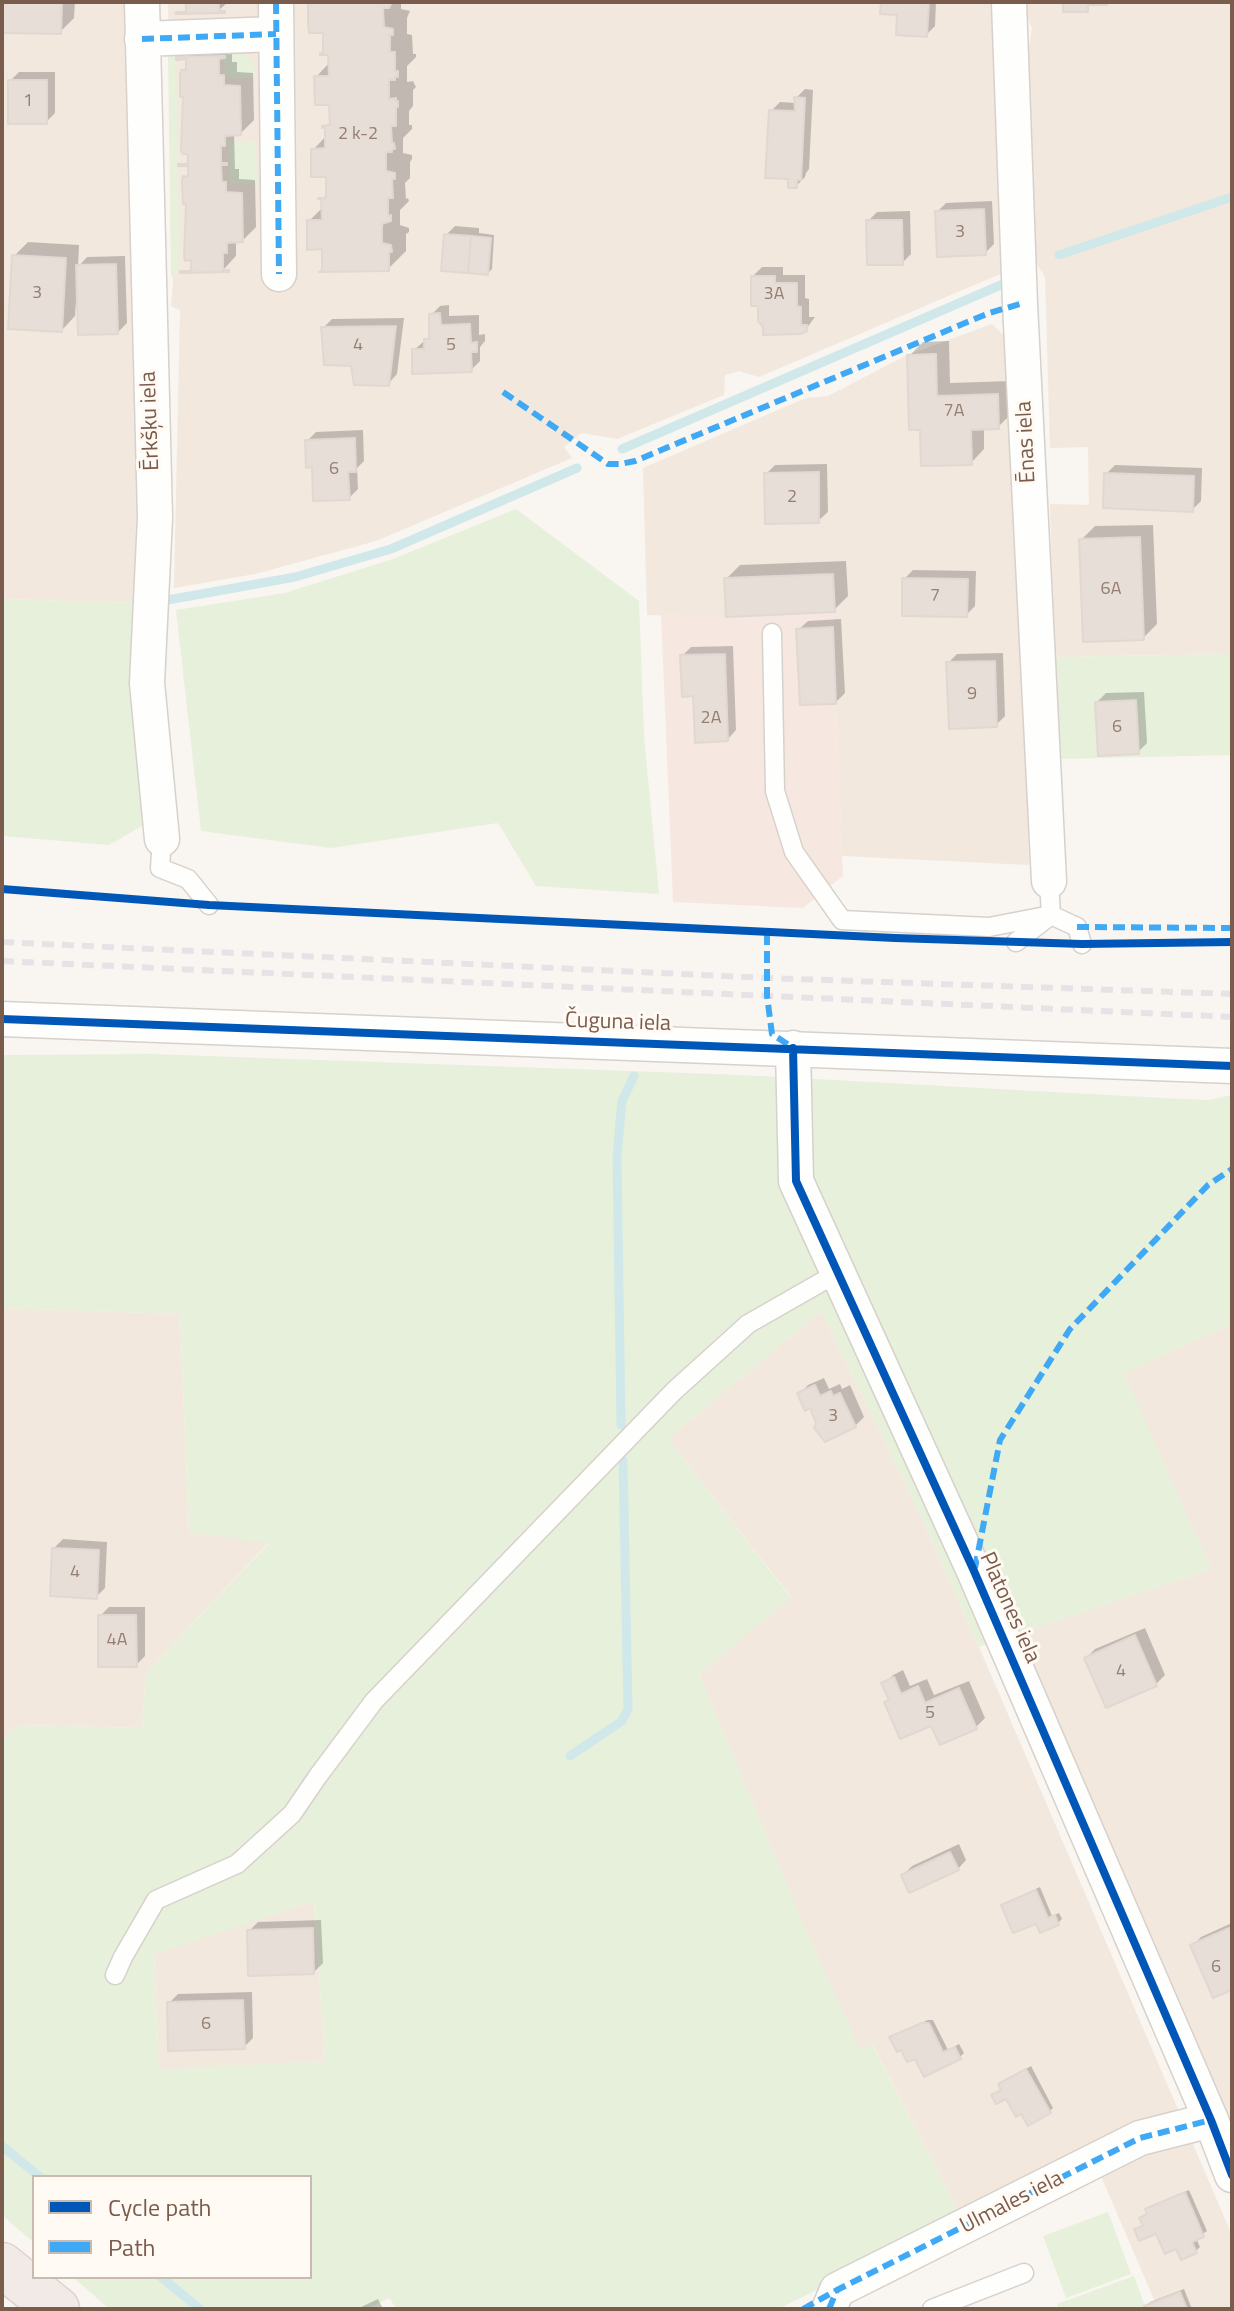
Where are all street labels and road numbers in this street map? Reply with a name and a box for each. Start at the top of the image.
street label: Ērkšķu iela [136,371,166,471]
street label: Ēnas iela [1012,400,1042,484]
street label: Čuguna iela [565,1008,671,1038]
street label: Platones iela [973,1548,1045,1668]
street label: Ulmales iela [956,2166,1068,2240]

